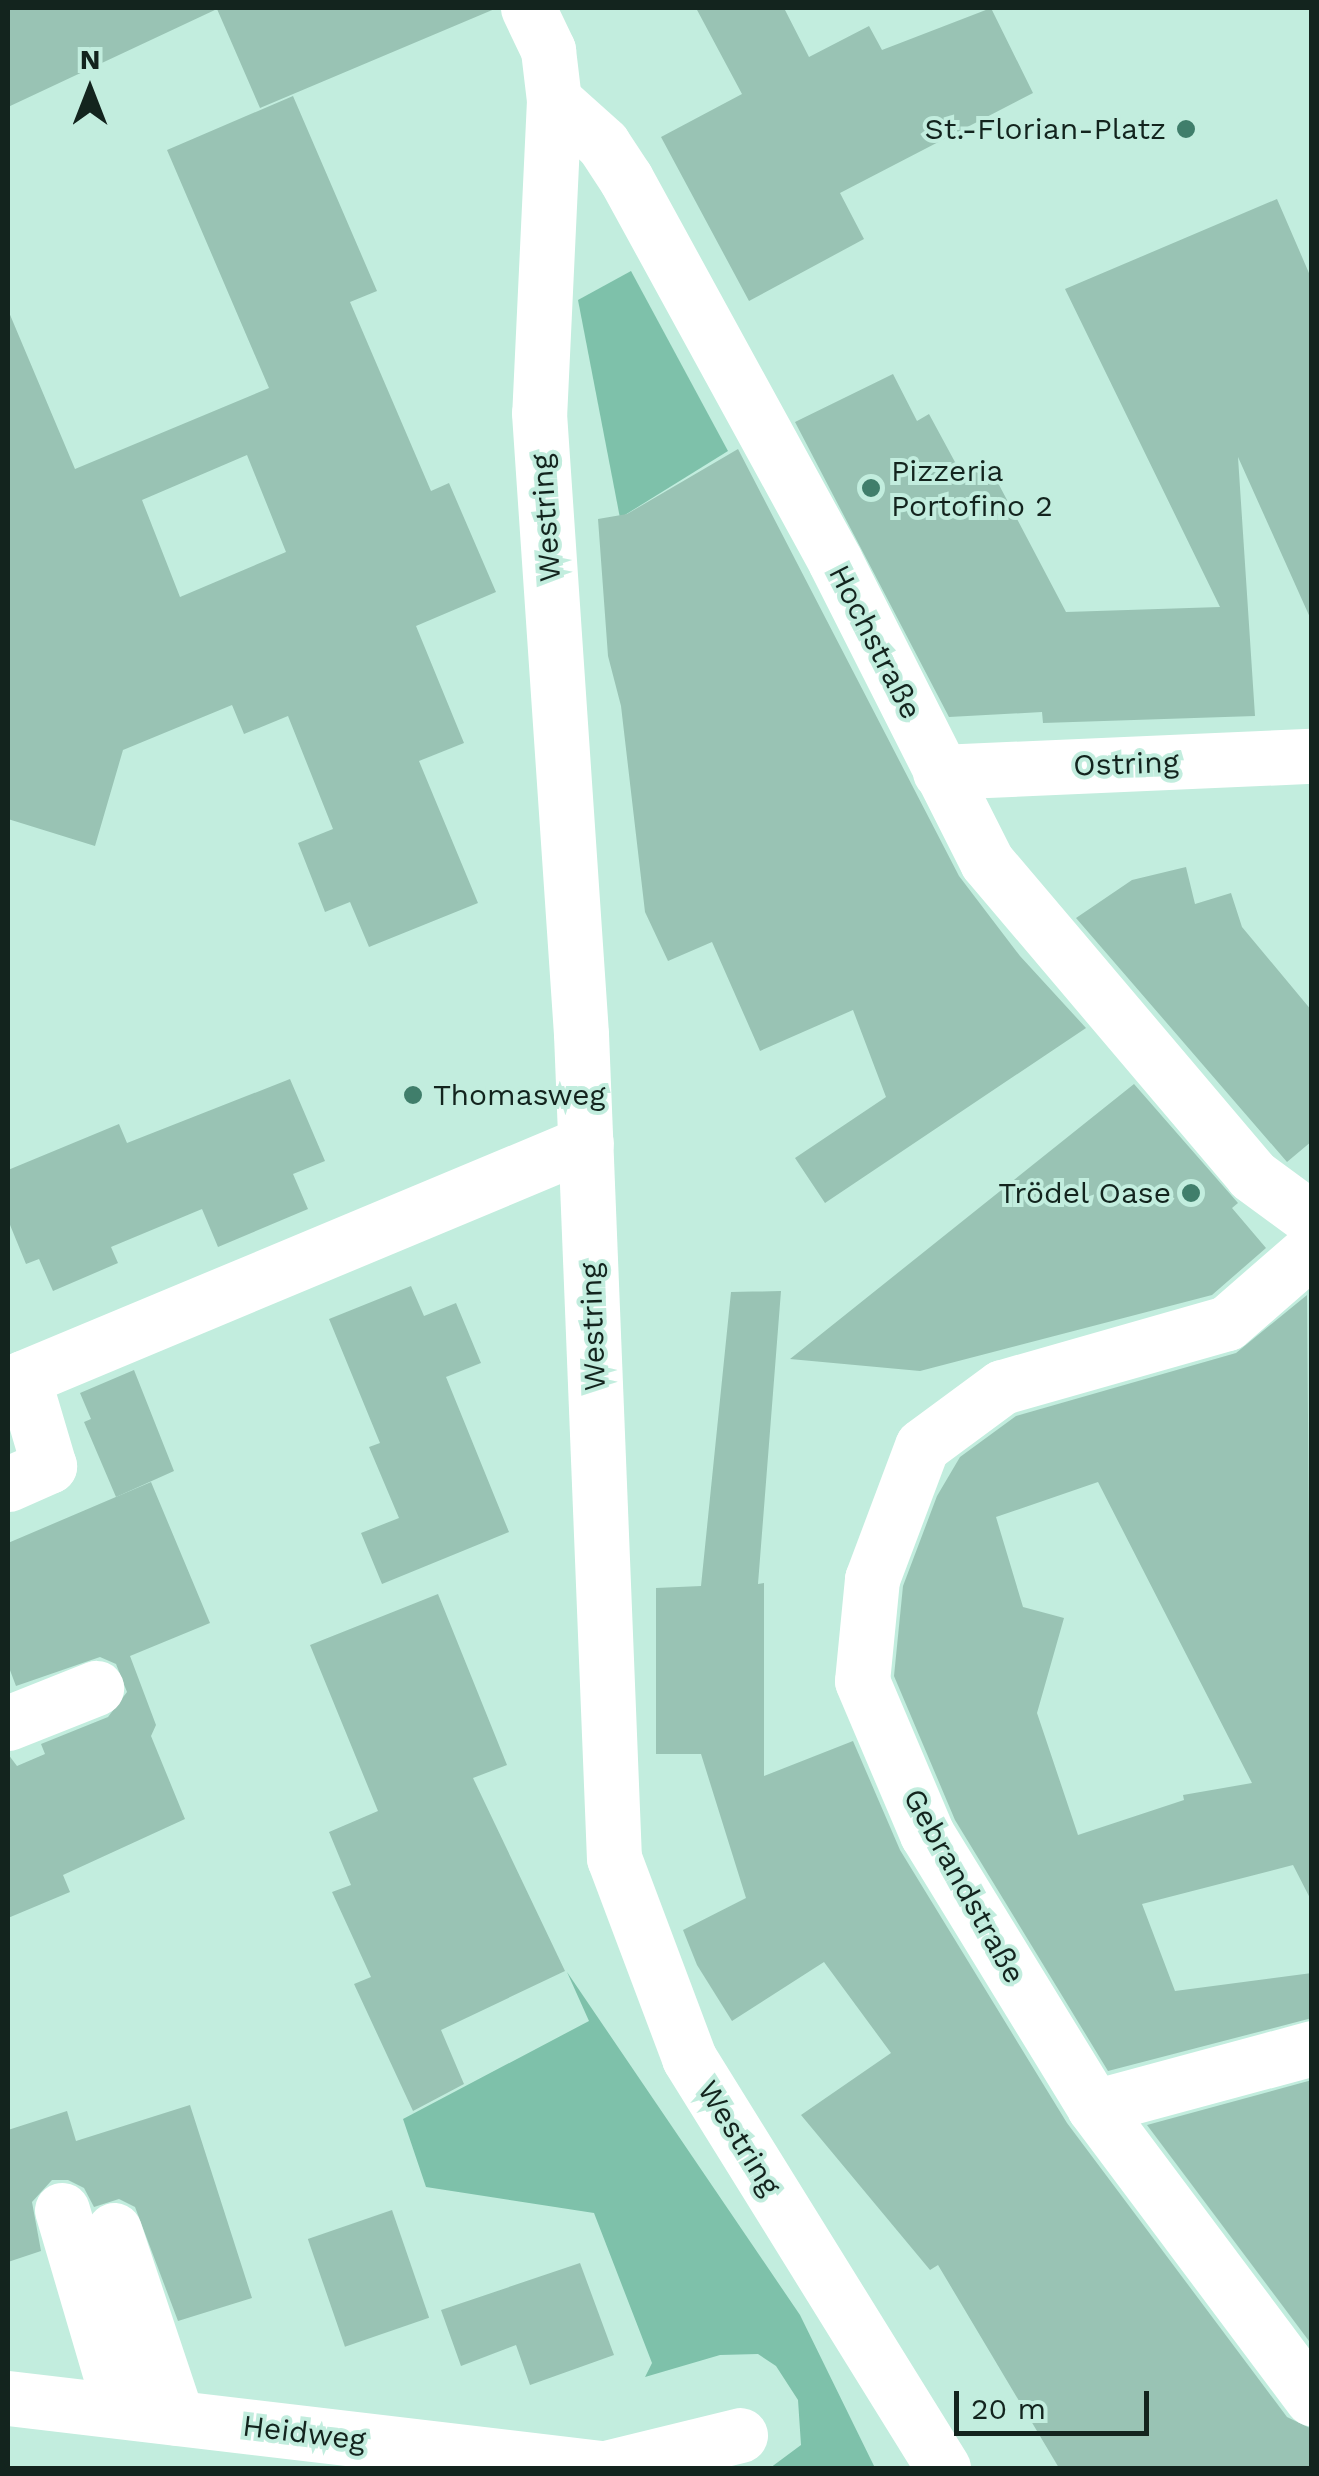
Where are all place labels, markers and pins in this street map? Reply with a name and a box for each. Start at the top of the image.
place label: St.-Florian-Platz [925,111,1166,147]
marker: St.-Florian-Platz [1175,118,1197,140]
place label: Pizzeria Portofino 2 [891,453,1053,524]
marker: Pizzeria Portofino 2 [860,477,882,499]
place label: Thomasweg [433,1077,605,1113]
marker: Thomasweg [402,1084,424,1106]
place label: Trödel Oase [997,1175,1171,1211]
marker: Trödel Oase [1180,1182,1202,1204]

